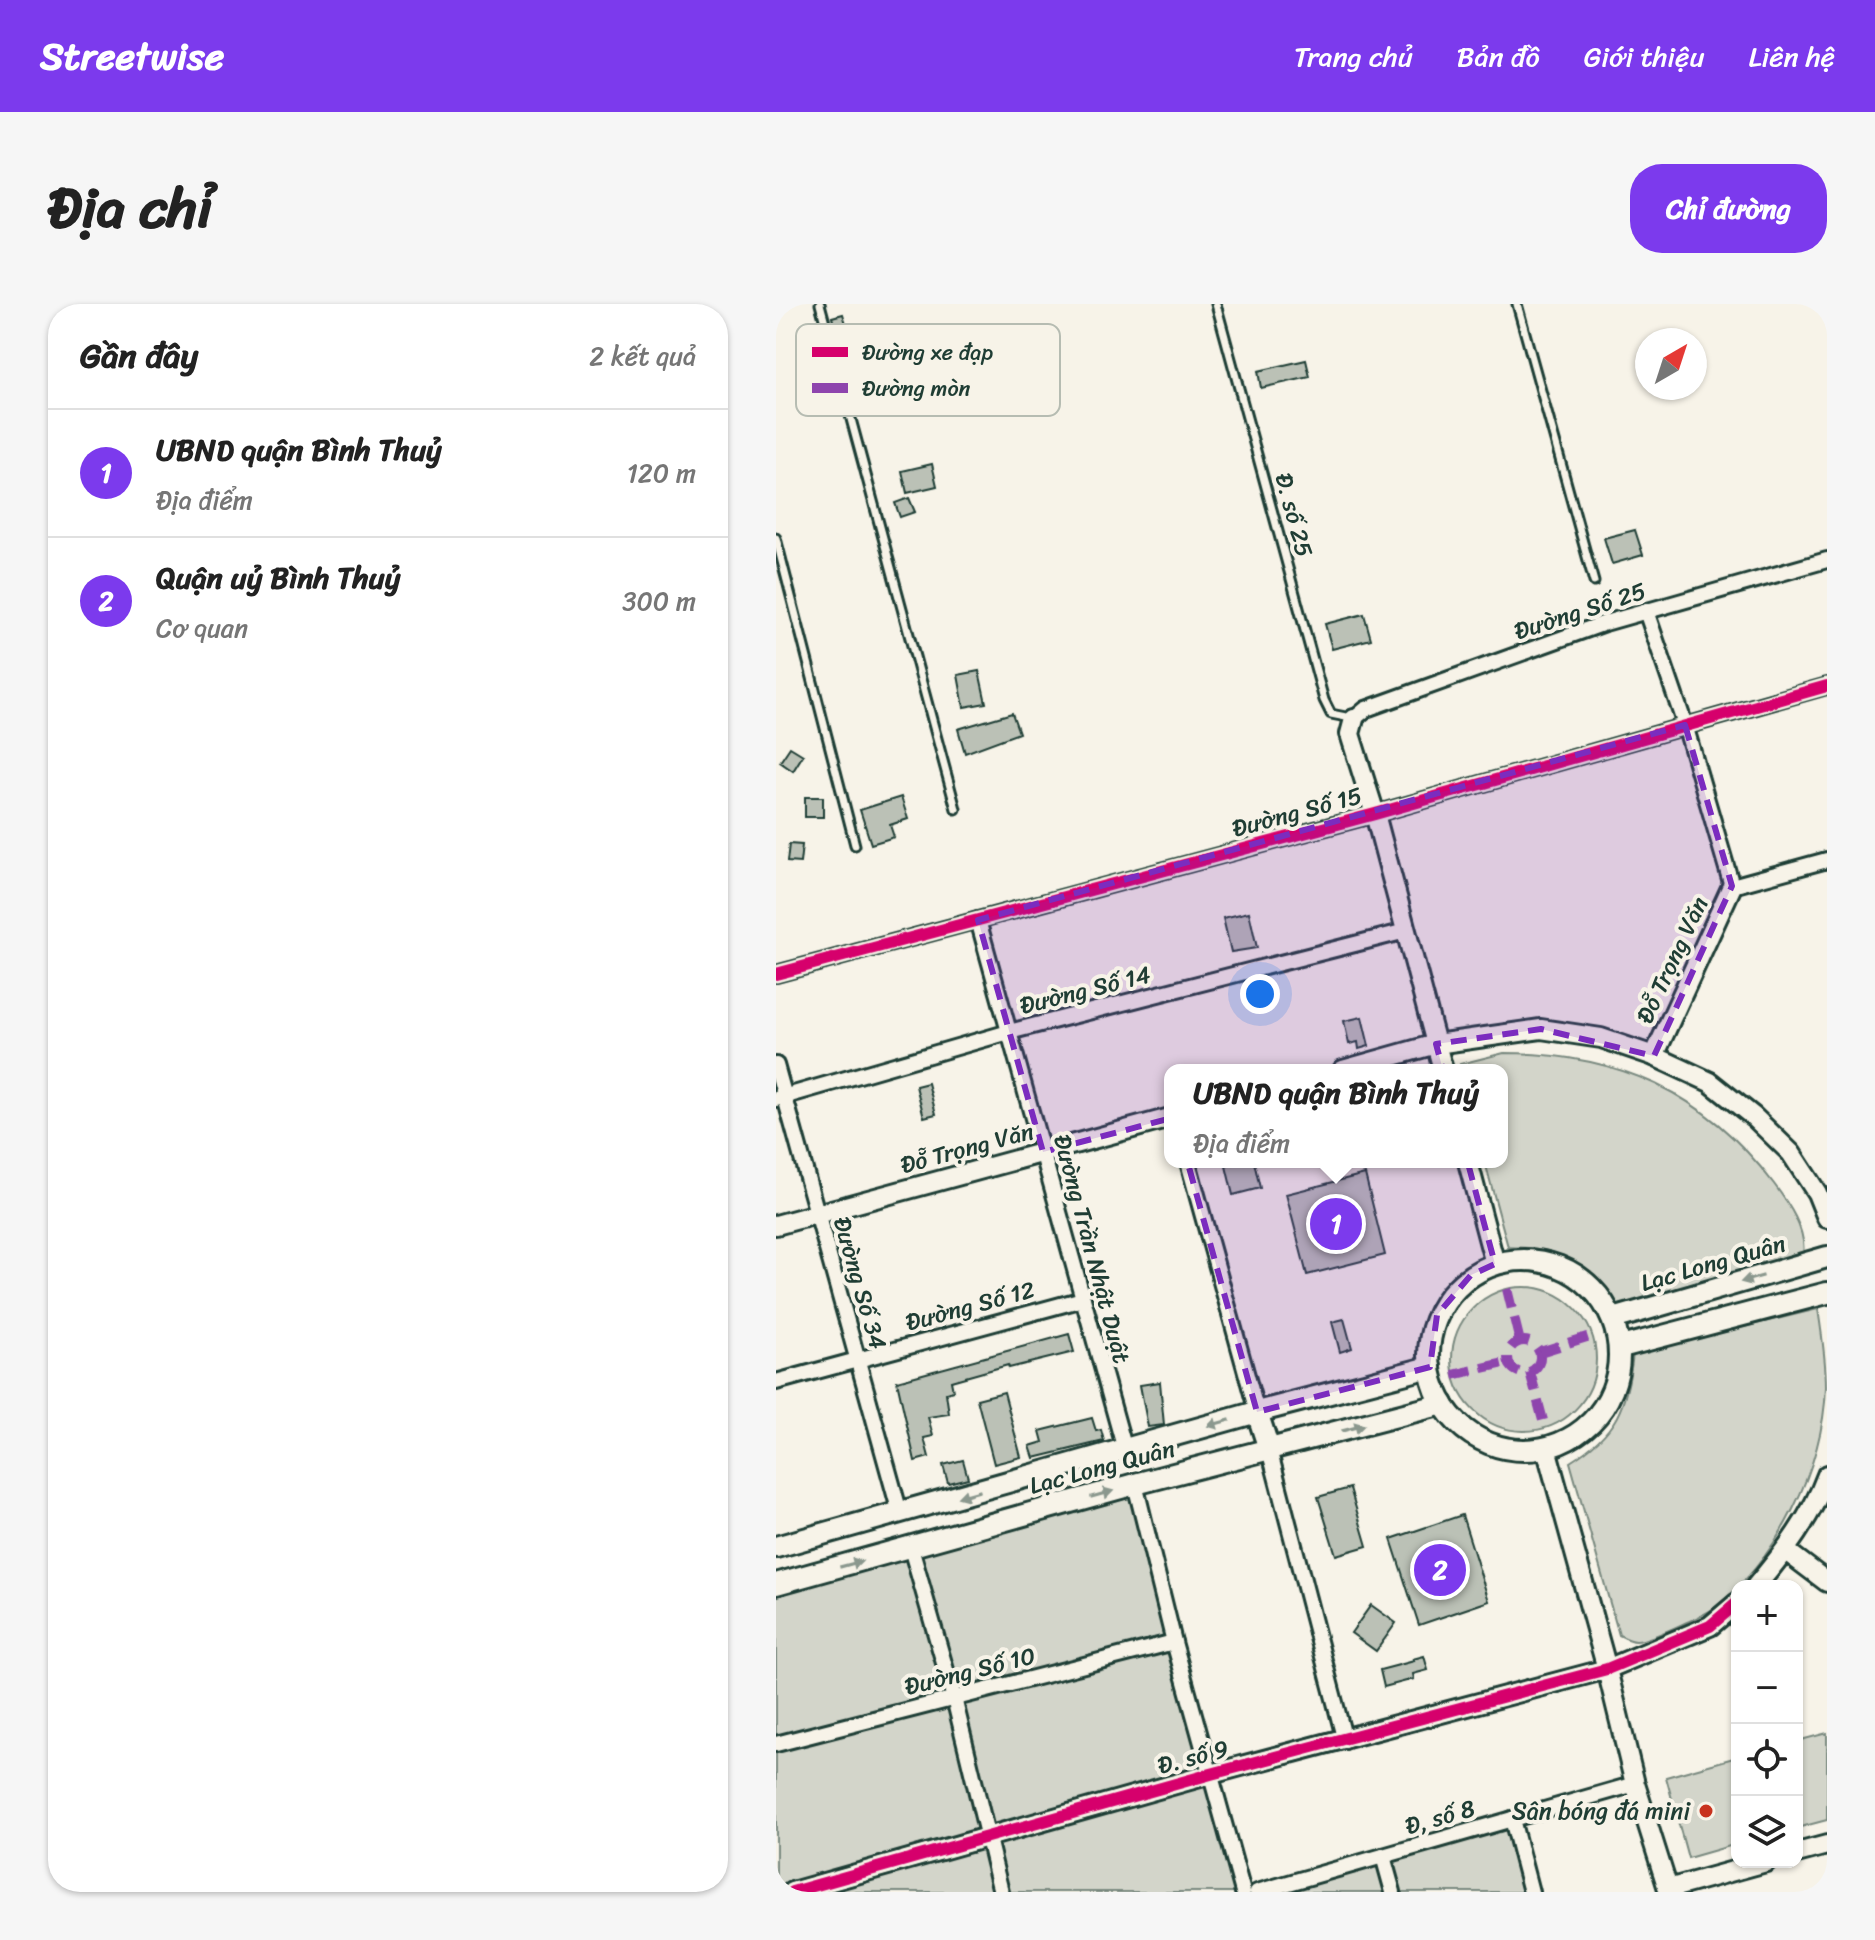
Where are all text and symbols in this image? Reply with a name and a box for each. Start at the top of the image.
text: Streetwise [40,23,224,90]
text: Trang chủ [1294,32,1413,81]
text: Bản đồ [1457,32,1540,81]
text: Giới thiệu [1584,32,1705,81]
text: Liên hệ [1749,32,1835,81]
text: Địa chỉ [48,159,212,258]
button: Chỉ đường [1630,164,1827,253]
legend [796,324,1060,416]
text: Gần đây [80,326,198,386]
north arrow [1635,328,1707,400]
text: 2 kết quả [589,333,696,379]
text: Đường xe đạp [862,333,993,372]
text: Đường mòn [862,369,971,408]
text: UBND quận Bình Thuỷ [156,423,442,477]
text: 1 [100,450,112,496]
text: 120 m [627,450,696,496]
street label: Đ. số 25 [1263,468,1325,562]
text: Địa điểm [156,477,253,523]
text: Quận uỷ Bình Thuỷ [156,551,400,605]
street label: Đường Số 25 [1508,570,1652,652]
text: 2 [98,578,114,624]
text: 300 m [622,578,696,624]
text: Cơ quan [156,605,248,651]
street label: Đường Số 15 [1227,774,1367,850]
street label: Đỗ Trọng Văn [1624,889,1720,1031]
street label: Đường Số 14 [1015,953,1155,1027]
your location [1240,974,1280,1014]
popup [1164,1064,1508,1168]
text: UBND quận Bình Thuỷ [1193,1066,1479,1120]
street label: Đỗ Trọng Văn [896,1110,1038,1186]
text: Địa điểm [1193,1120,1290,1166]
street label: Đường Trần Nhật Duật [1041,1130,1143,1368]
pin: 1 [1310,1194,1362,1254]
street label: Đường Số 34 [821,1212,899,1354]
street label: Lạc Long Quân [1635,1222,1791,1304]
street label: Đường Số 12 [901,1269,1040,1343]
one-way arrow [1740,1273,1764,1286]
one-way arrow [1206,1417,1230,1430]
one-way arrow [1341,1421,1366,1433]
street label: Lạc Long Quân [1024,1427,1180,1507]
one-way arrow [1090,1487,1114,1500]
one-way arrow [956,1488,980,1501]
pin: 2 [1414,1540,1466,1600]
one-way arrow [839,1558,864,1570]
map controls [1731,1580,1803,1868]
button: + [1731,1580,1803,1652]
street label: Đường Số 10 [900,1634,1040,1708]
button: − [1731,1652,1803,1724]
button: locate [1731,1724,1803,1796]
street label: Đ. số 9 [1153,1727,1233,1787]
street label: Đ, số 8 [1400,1787,1480,1847]
place label: Sân bóng đá mini [1512,1790,1691,1832]
button: layers [1731,1796,1803,1868]
marker: Sân bóng đá mini [1697,1802,1715,1820]

